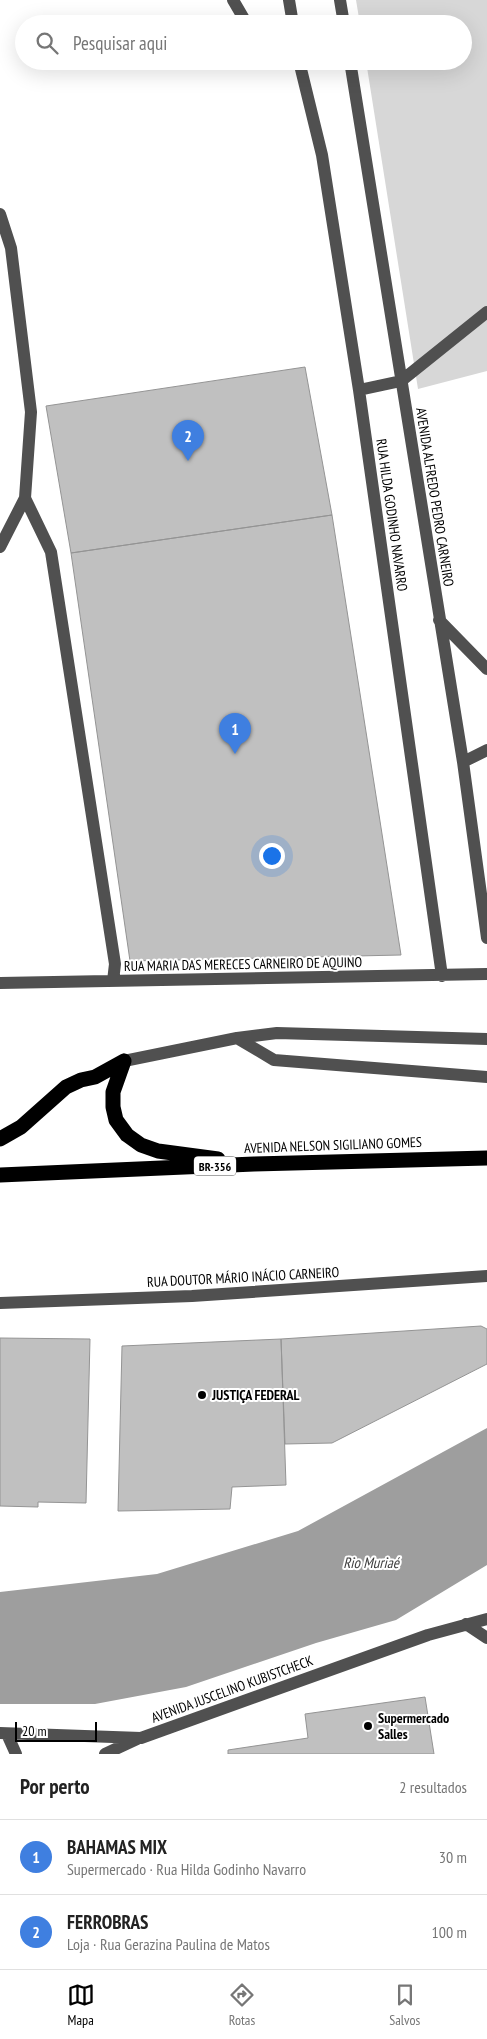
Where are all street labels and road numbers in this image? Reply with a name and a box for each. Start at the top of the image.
street label: AVENIDA ALFREDO PEDRO CARNEIRO [412,406,458,588]
street label: RUA HILDA GODINHO NAVARRO [372,438,412,593]
street label: RUA MARIA DAS MERECES CARNEIRO DE AQUINO [124,953,363,975]
street label: AVENIDA NELSON SIGILIANO GOMES [244,1133,422,1157]
road number: BR-356 [194,1156,236,1176]
street label: RUA DOUTOR MÁRIO INÁCIO CARNEIRO [146,1263,340,1291]
street label: AVENIDA JUSCELINO KUBISTCHECK [149,1651,315,1727]

